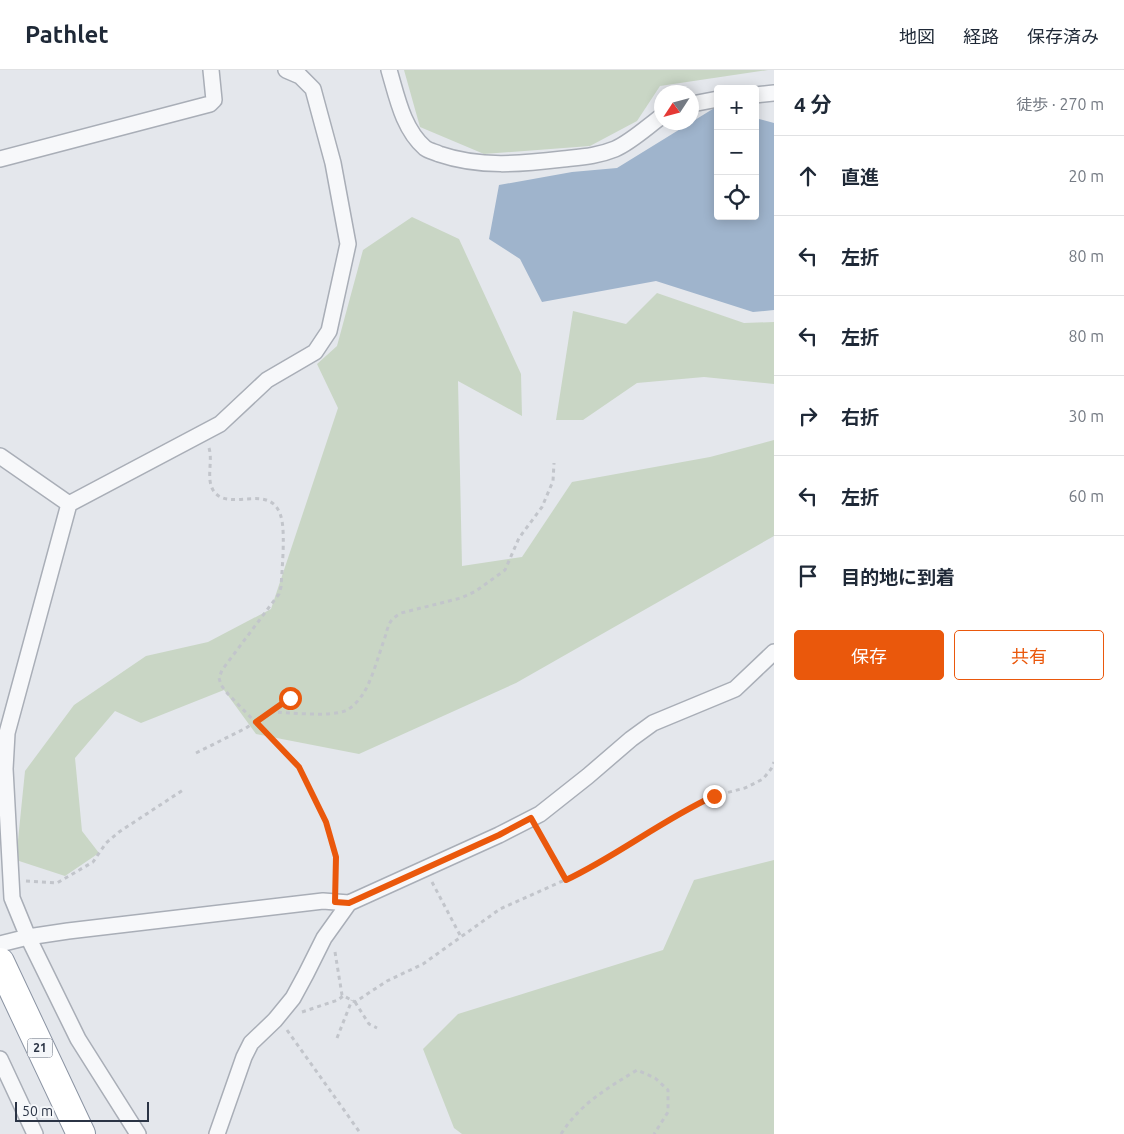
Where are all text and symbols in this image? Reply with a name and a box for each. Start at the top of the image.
text: Pathlet [25,21,109,48]
text: 地図 [899,26,935,46]
text: 経路 [963,26,999,46]
text: 保存済み [1027,26,1099,46]
north arrow [654,85,699,130]
map controls [714,85,759,220]
button: + [714,85,759,130]
text: 4 分 [794,92,832,116]
text: 徒歩 · 270 m [1016,95,1104,113]
button: − [714,130,759,175]
icon: ahead [794,162,822,190]
text: 直進 [841,166,879,188]
text: 20 m [1068,167,1104,185]
button: locate [714,175,759,220]
icon: left [794,242,822,270]
text: 左折 [841,246,879,268]
text: 80 m [1068,247,1104,265]
icon: left [794,322,822,350]
text: 左折 [841,326,879,348]
text: 80 m [1068,327,1104,345]
icon: right [794,402,822,430]
text: 右折 [841,406,879,428]
text: 30 m [1068,407,1104,425]
icon: left [794,482,822,510]
text: 左折 [841,486,879,508]
text: 60 m [1068,487,1104,505]
icon: arrive [794,562,822,590]
text: 目的地に到着 [841,566,955,588]
button: 保存 [794,630,944,680]
button: 共有 [954,630,1104,680]
route start [279,687,302,710]
route end [703,785,726,808]
road number: 21 [28,1038,52,1058]
scale bar [15,1099,149,1122]
text: 50 m [22,1103,53,1119]

